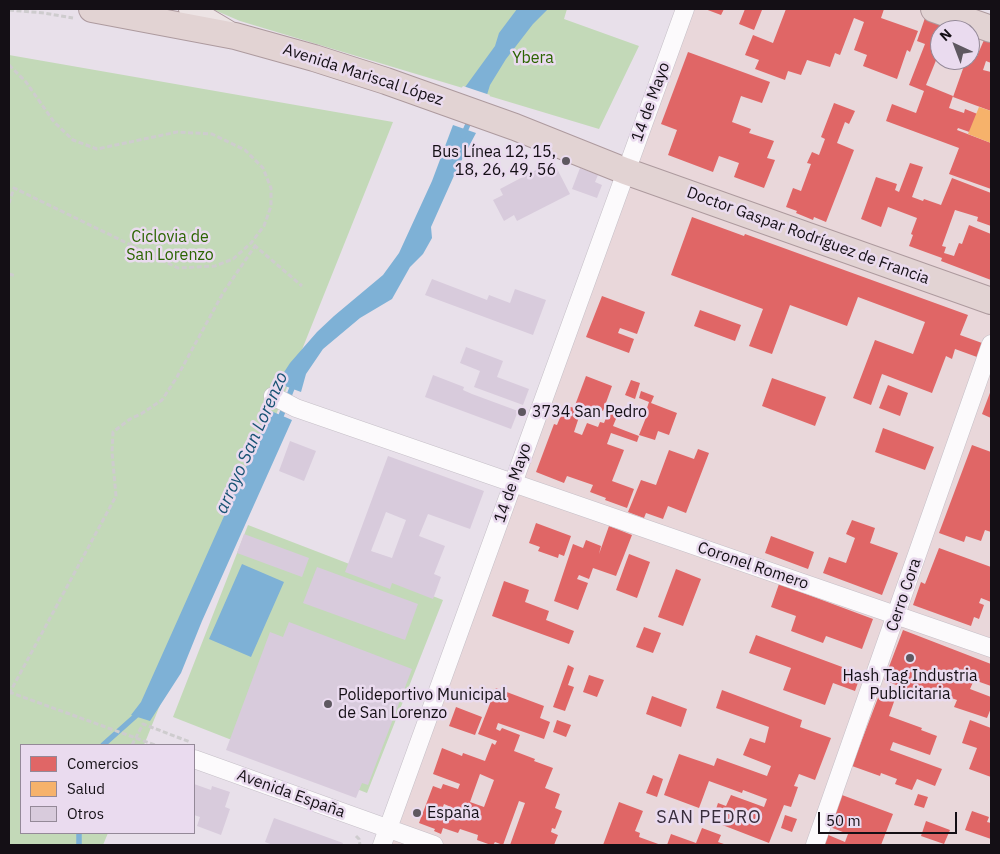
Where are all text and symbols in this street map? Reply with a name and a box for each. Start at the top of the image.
north arrow [930,20,980,70]
text: N [936,25,955,45]
street label: Avenida Mariscal López [280,40,446,110]
park label: Ybera [512,48,554,68]
street label: 14 de Mayo [628,60,674,144]
place label: Bus Línea 12, 15, 18, 26, 49, 56 [432,142,556,180]
marker: Bus Línea 12, 15, 18, 26, 49, 56 [560,155,572,167]
street label: Doctor Gaspar Rodríguez de Francia [684,183,932,289]
park label: Ciclovia de San Lorenzo [126,227,214,265]
water label: arroyo San Lorenzo [211,369,293,517]
place label: 3734 San Pedro [532,402,647,422]
marker: 3734 San Pedro [516,406,528,418]
street label: 14 de Mayo [490,441,536,525]
street label: Coronel Romero [695,538,811,594]
street label: Cerro Cora [882,556,926,634]
marker: Hash Tag Industria Publicitaria [904,652,916,664]
place label: Hash Tag Industria Publicitaria [843,666,977,704]
place label: Polideportivo Municipal de San Lorenzo [338,685,506,723]
marker: Polideportivo Municipal de San Lorenzo [322,698,334,710]
legend [20,744,195,834]
text: Comercios [67,754,138,773]
street label: Avenida España [234,766,348,822]
text: Salud [67,779,105,798]
scale bar [820,802,959,834]
place label: España [427,803,480,823]
text: Otros [67,804,104,823]
marker: España [411,807,423,819]
district label: SAN PEDRO [655,807,763,829]
text: 50 m [826,811,861,830]

